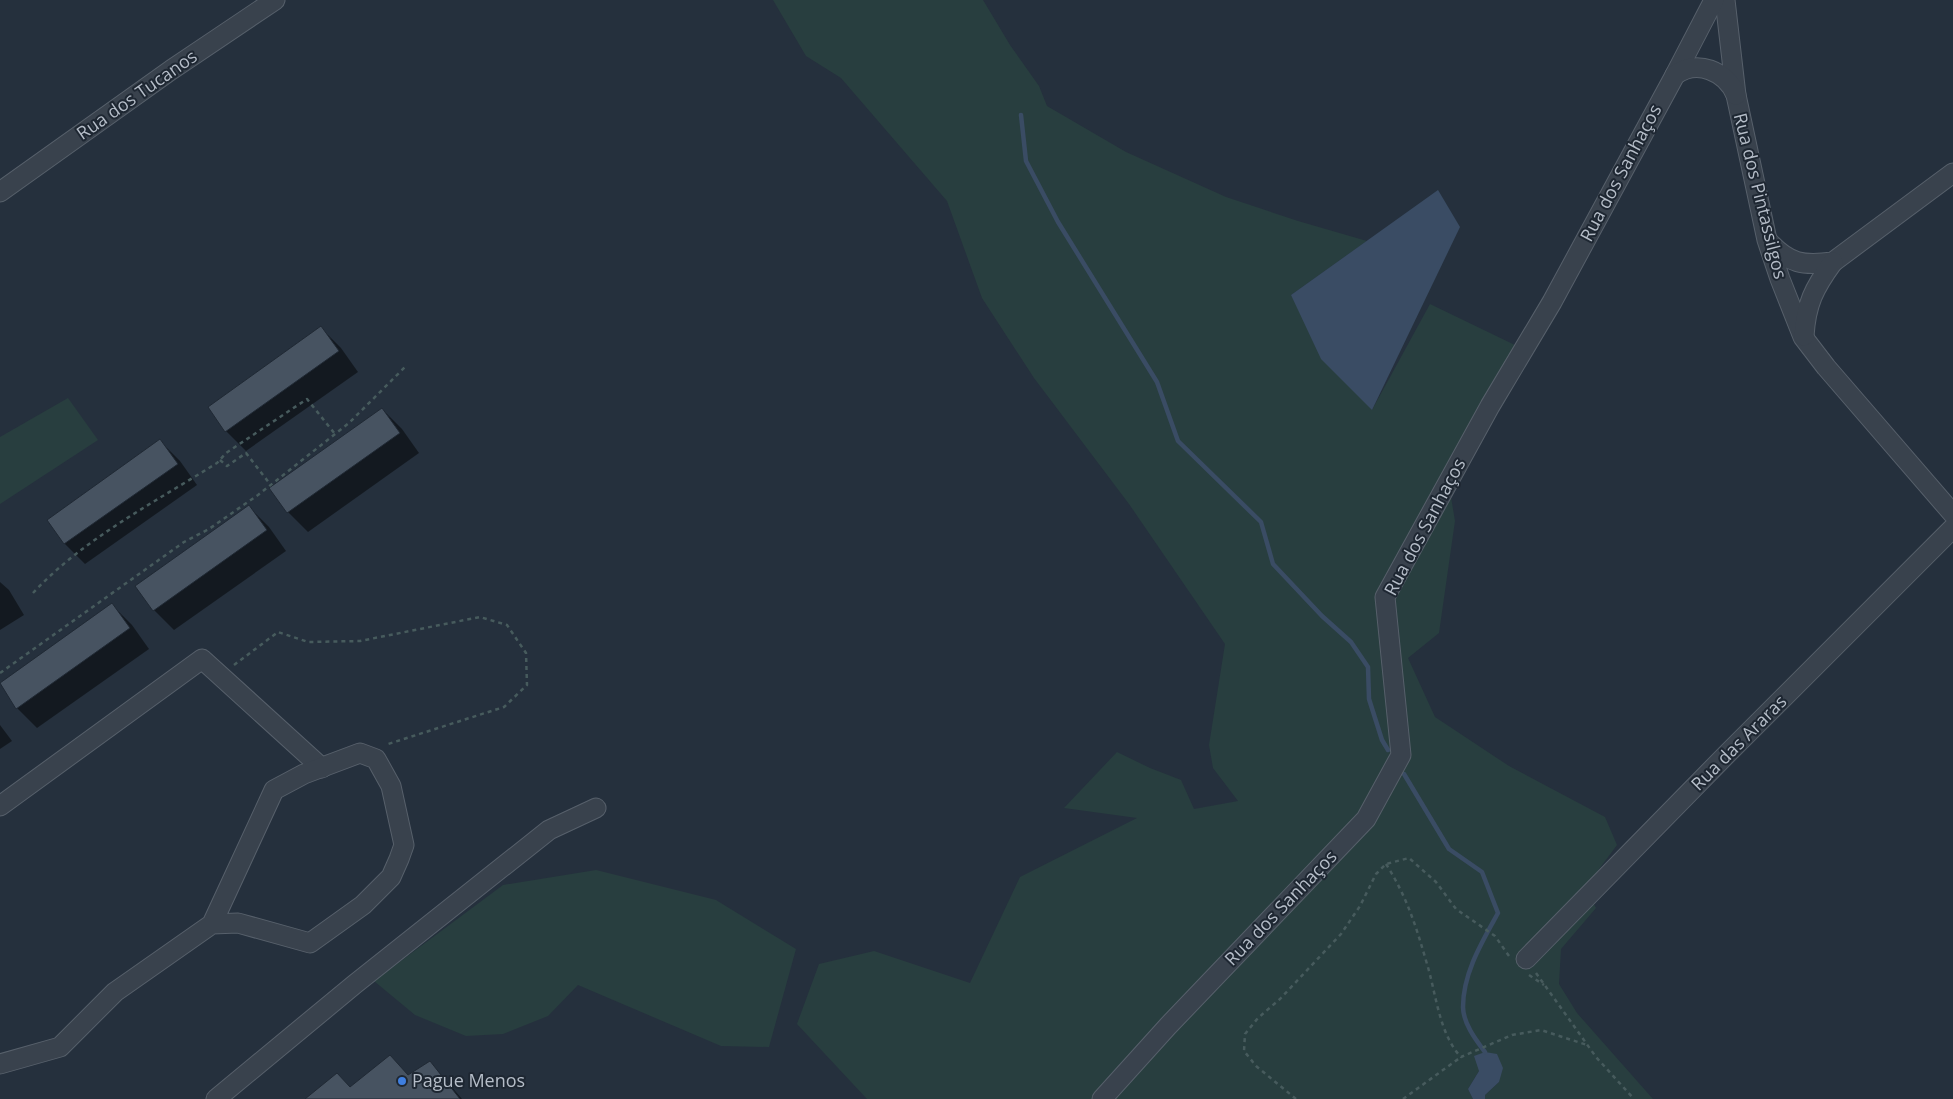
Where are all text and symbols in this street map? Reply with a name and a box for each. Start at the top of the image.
street label: Rua dos Tucanos [71,44,201,145]
street label: Rua dos Sanhaços [1574,100,1666,245]
street label: Rua dos Pintassilgos [1729,110,1793,281]
street label: Rua dos Sanhaços [1378,454,1470,599]
street label: Rua das Araras [1685,689,1791,795]
street label: Rua dos Sanhaços [1219,844,1342,970]
place label: Pague Menos [412,1068,525,1092]
marker: Pague Menos [396,1075,408,1087]

